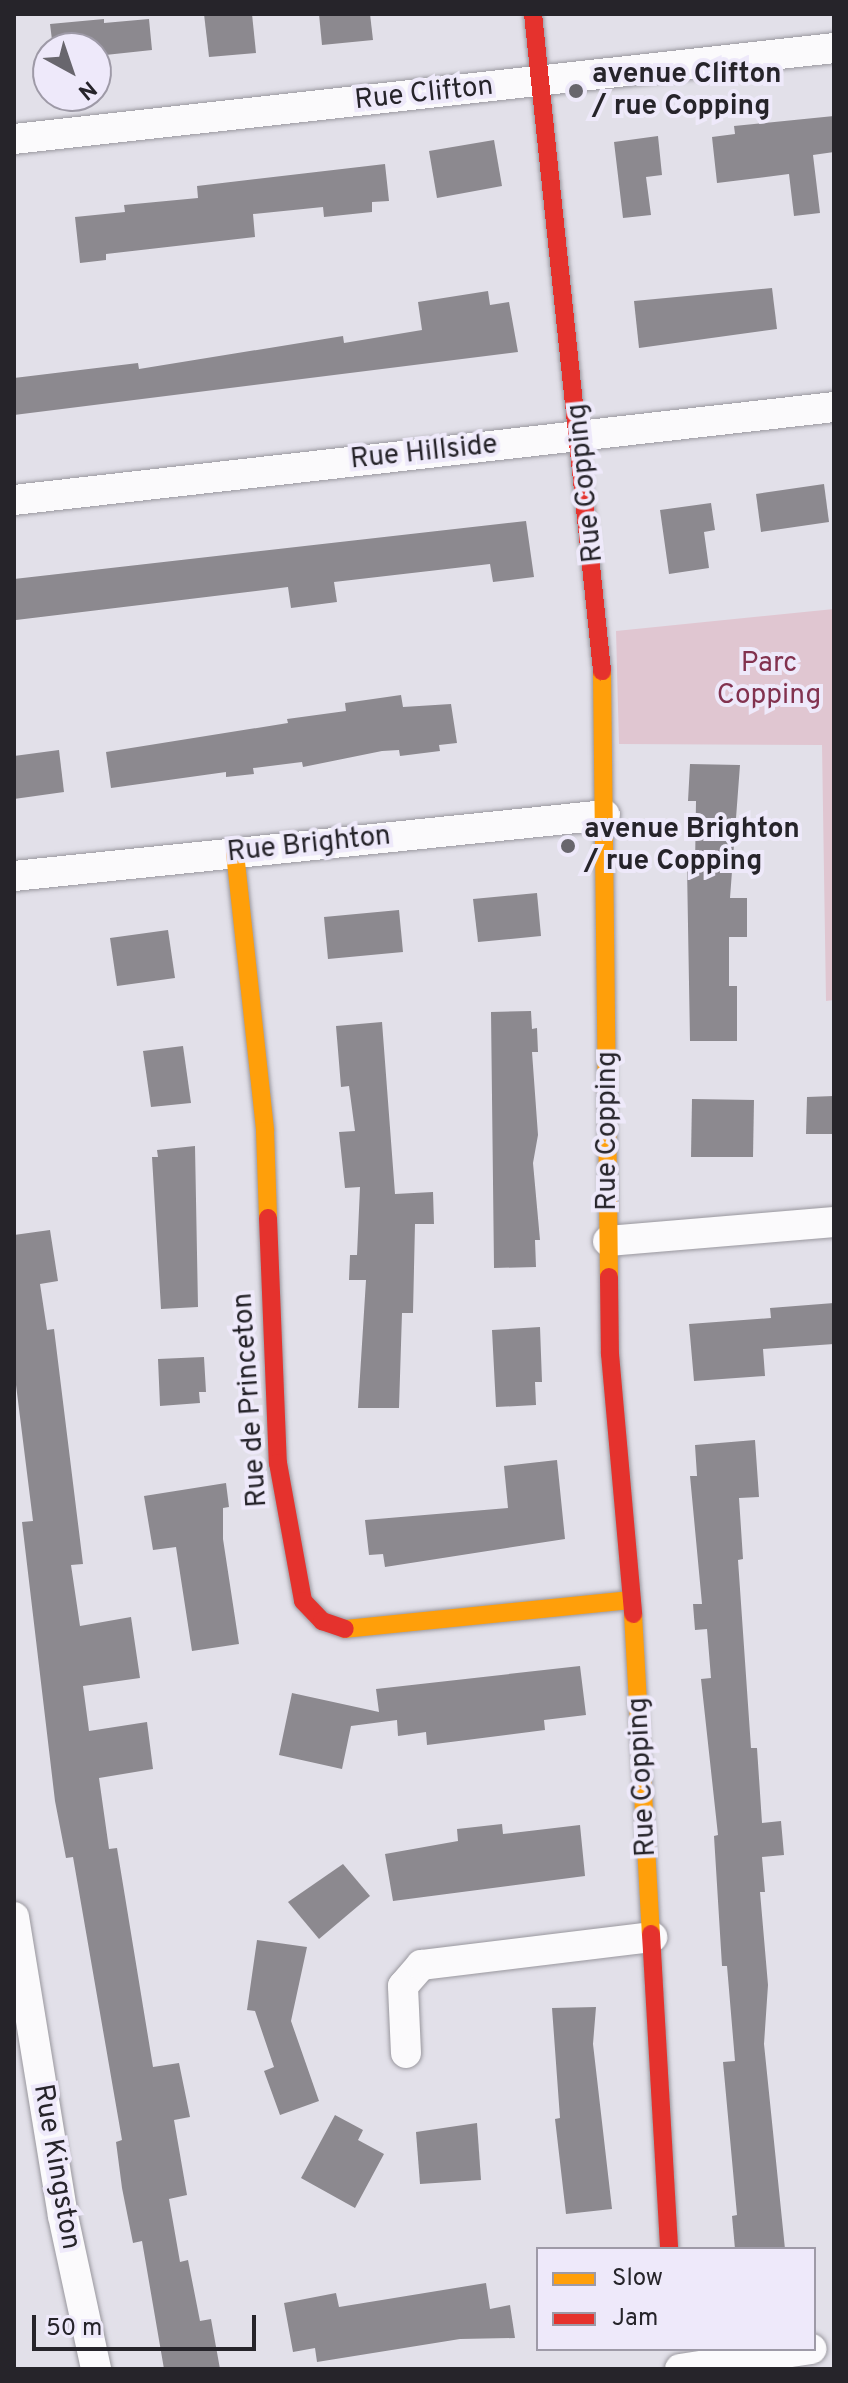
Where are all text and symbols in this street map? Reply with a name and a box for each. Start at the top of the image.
north arrow [32,32,112,112]
place label: avenue Clifton / rue Copping [592,58,782,124]
street label: Rue Clifton [353,70,495,118]
text: N [72,74,101,105]
marker: avenue Clifton / rue Copping [567,82,585,100]
street label: Rue Copping [561,402,611,564]
street label: Rue Hillside [349,429,499,477]
park label: Parc Copping [717,647,821,713]
place label: avenue Brighton / rue Copping [584,813,800,879]
street label: Rue Brighton [226,820,392,870]
marker: avenue Brighton / rue Copping [559,837,577,855]
street label: Rue Copping [591,1051,625,1211]
street label: Rue de Princeton [227,1292,275,1508]
street label: Rue Copping [622,1696,664,1858]
street label: Rue Kingston [25,2082,87,2252]
legend [536,2247,816,2351]
text: Slow [612,2264,663,2294]
scale bar [36,2299,260,2349]
text: Jam [612,2304,658,2334]
text: 50 m [46,2314,102,2344]

